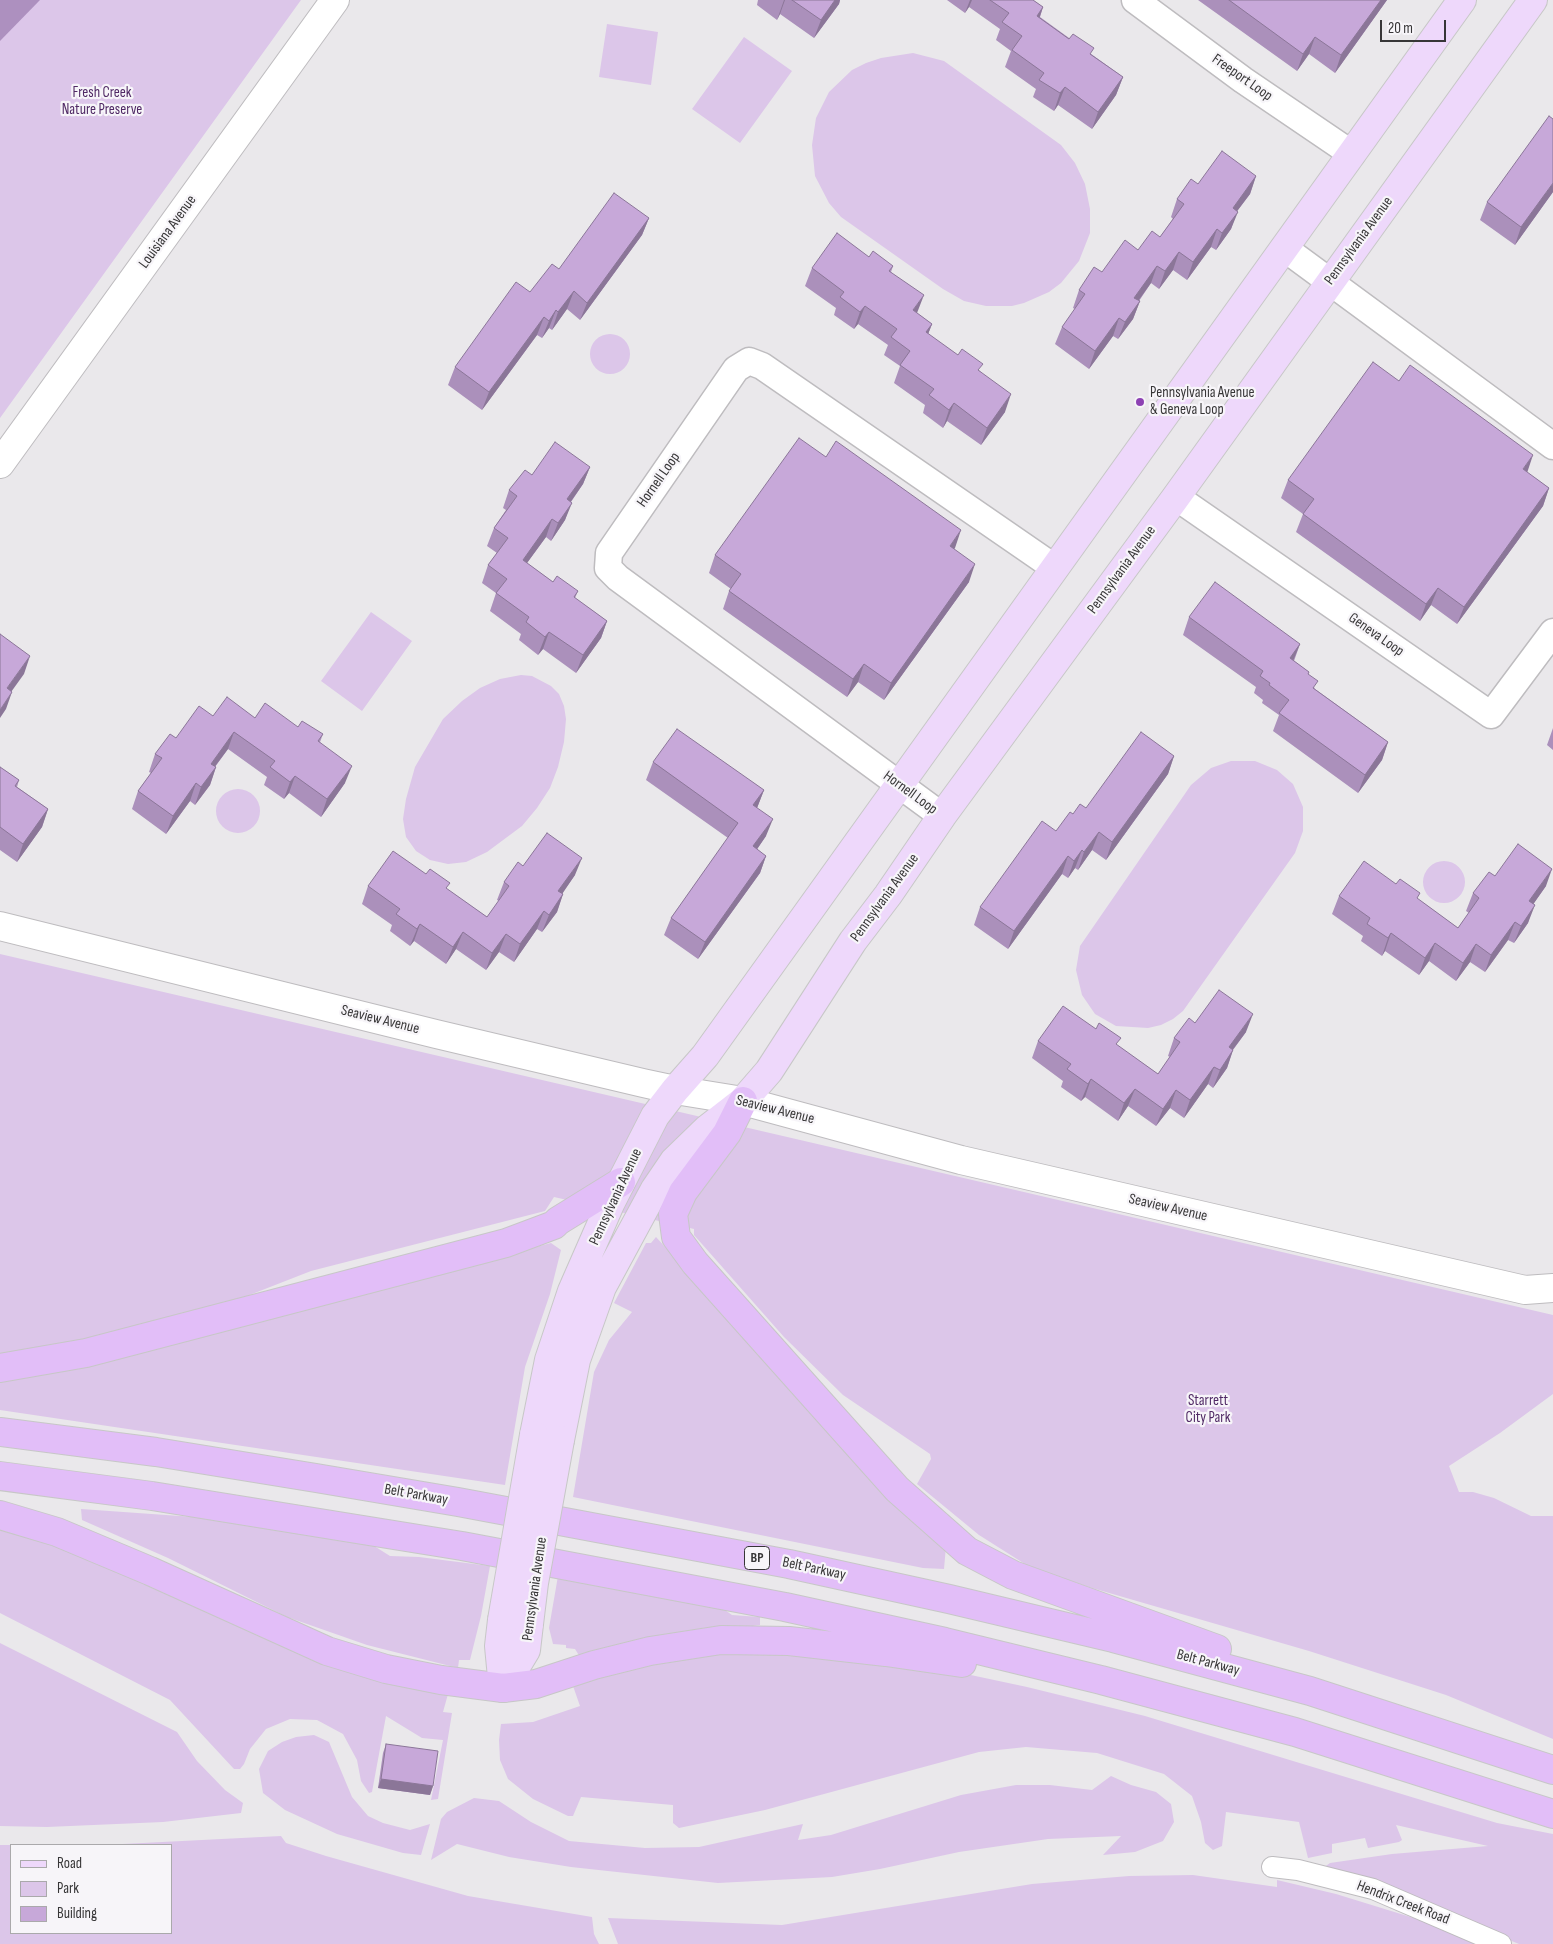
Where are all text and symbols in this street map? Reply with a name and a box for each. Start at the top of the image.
scale bar [1383,10,1449,42]
text: 20 m [1388,19,1413,38]
street label: Freeport Loop [1208,51,1276,105]
park label: Fresh Creek Nature Preserve [62,84,142,119]
street label: Louisiana Avenue [135,192,201,272]
street label: Pennsylvania Avenue [1321,193,1397,289]
place label: Pennsylvania Avenue & Geneva Loop [1150,384,1255,419]
marker: Pennsylvania Avenue & Geneva Loop [1134,396,1146,408]
street label: Hornell Loop [634,449,684,511]
street label: Pennsylvania Avenue [1084,522,1160,618]
street label: Geneva Loop [1345,609,1407,661]
street label: Hornell Loop [879,767,941,819]
street label: Pennsylvania Avenue [847,850,923,946]
street label: Seaview Avenue [339,1002,421,1038]
street label: Seaview Avenue [734,1092,816,1128]
street label: Pennsylvania Avenue [586,1146,646,1248]
street label: Seaview Avenue [1127,1190,1209,1226]
park label: Starrett City Park [1186,1392,1230,1427]
street label: Belt Parkway [383,1481,449,1509]
street label: Pennsylvania Avenue [519,1536,551,1642]
road number: BP [744,1546,770,1570]
street label: Belt Parkway [781,1554,847,1584]
street label: Belt Parkway [1175,1646,1241,1680]
legend [10,1844,172,1934]
text: Road [57,1854,82,1873]
street label: Hendrix Creek Road [1354,1877,1452,1929]
text: Park [57,1879,79,1898]
text: Building [57,1904,97,1923]

